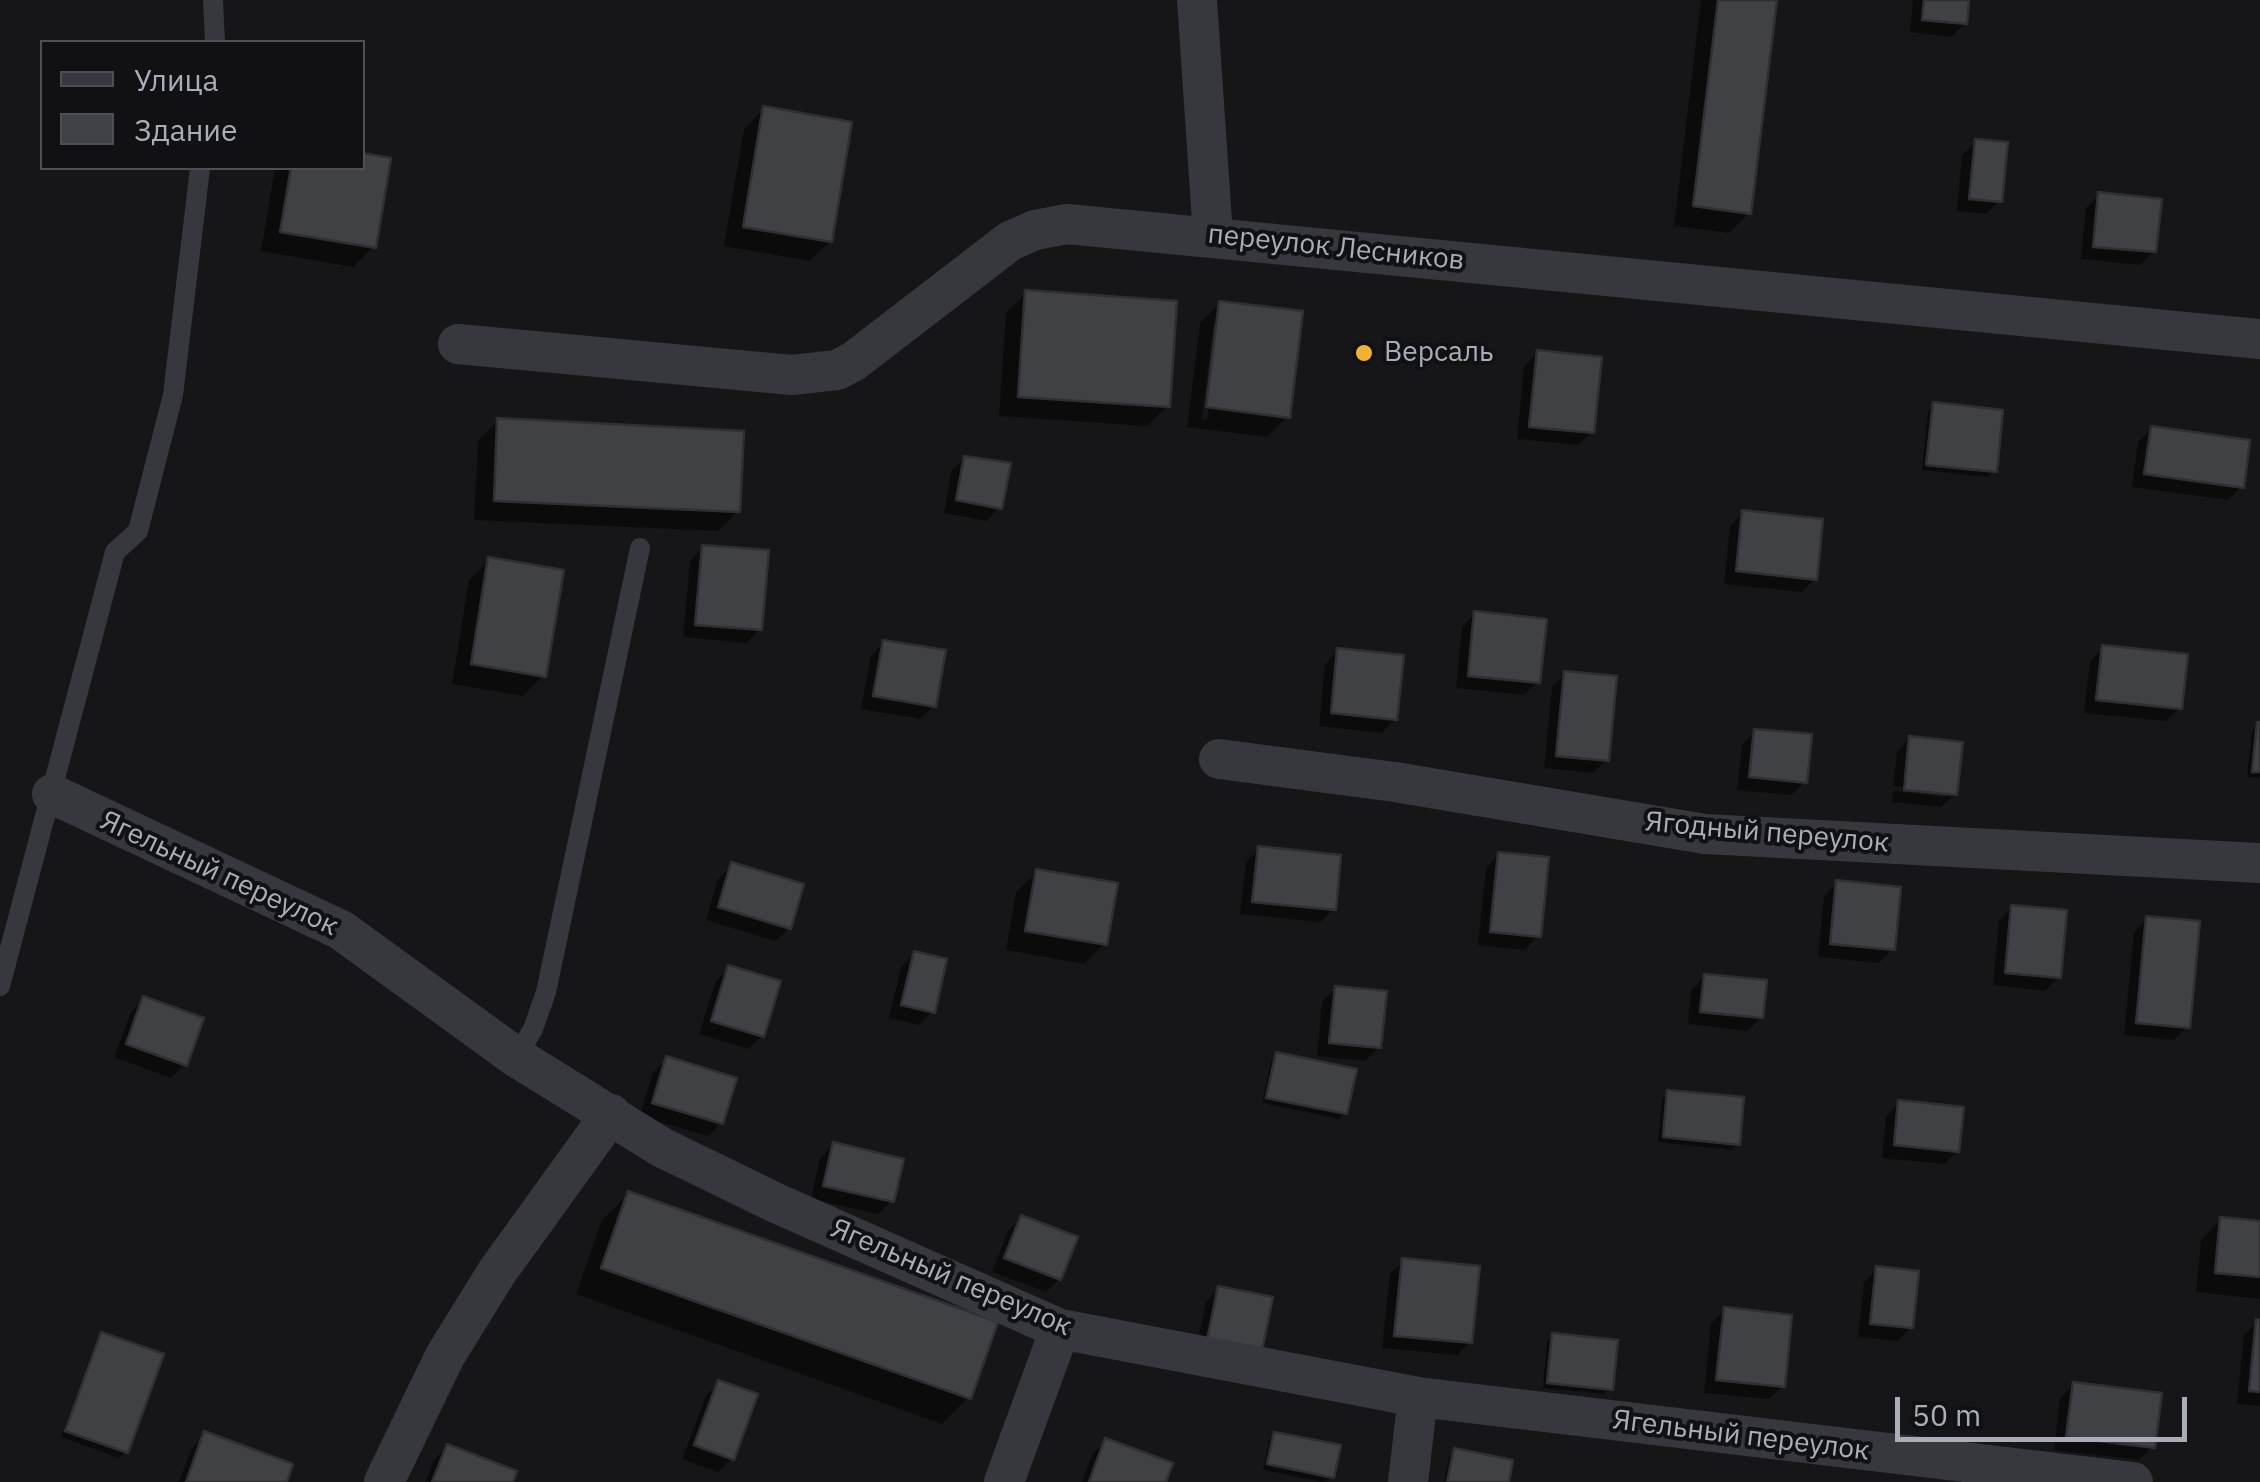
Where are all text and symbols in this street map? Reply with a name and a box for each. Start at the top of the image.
legend [40,40,365,170]
text: Улица [134,60,219,99]
text: Здание [134,110,237,149]
street label: переулок Лесников [1206,218,1466,278]
place label: Версаль [1384,336,1494,370]
marker: Версаль [1353,342,1375,364]
street label: Ягельный переулок [95,804,343,944]
street label: Ягодный переулок [1643,806,1891,860]
street label: Ягельный переулок [825,1212,1077,1344]
scale bar [1900,1377,2192,1439]
text: 50 m [1912,1395,1981,1434]
street label: Ягельный переулок [1611,1404,1871,1468]

